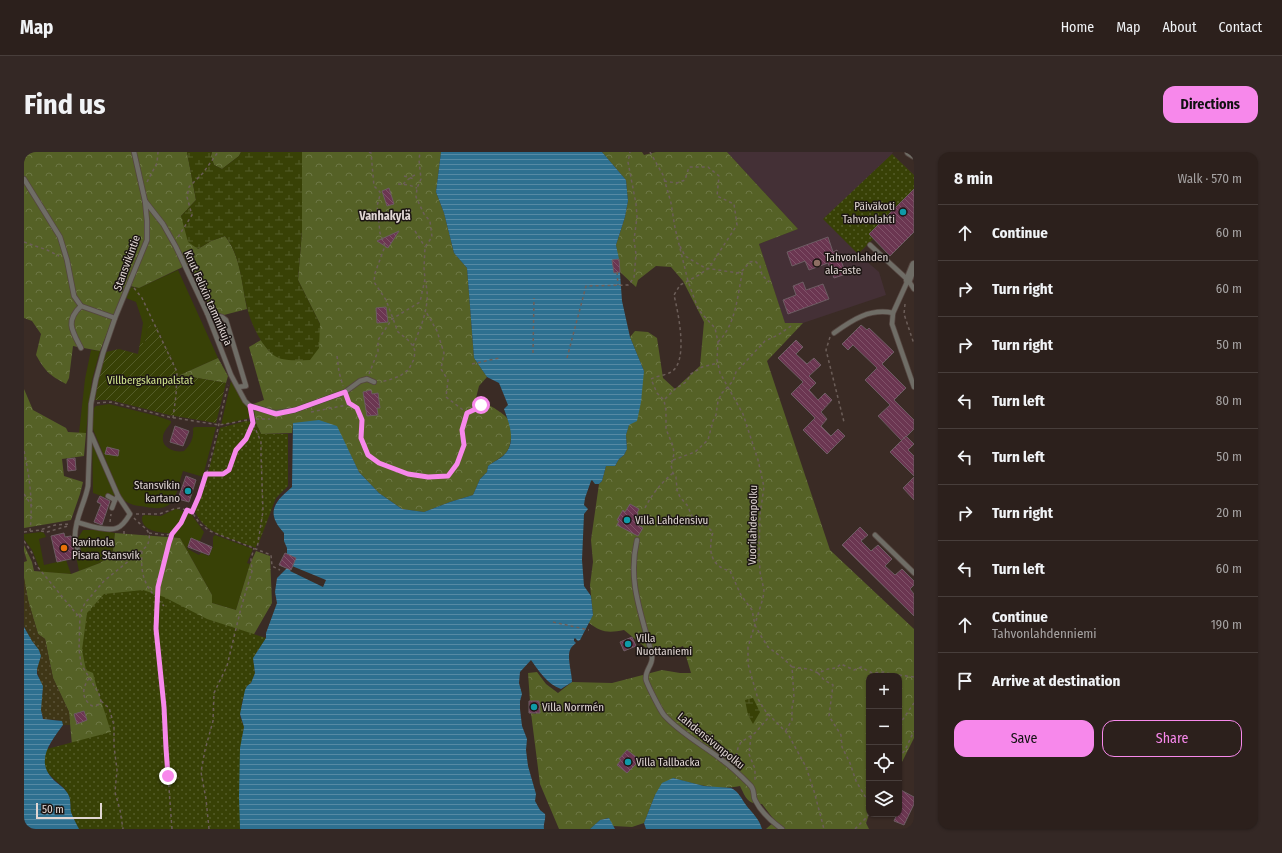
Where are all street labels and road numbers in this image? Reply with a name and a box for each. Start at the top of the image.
street label: Stansvikintie [111,234,143,292]
street label: Knut Felixin tammikuja [181,248,235,348]
street label: Vuorilahdenpolku [746,485,760,565]
street label: Lahdensivunpolku [675,710,747,772]

